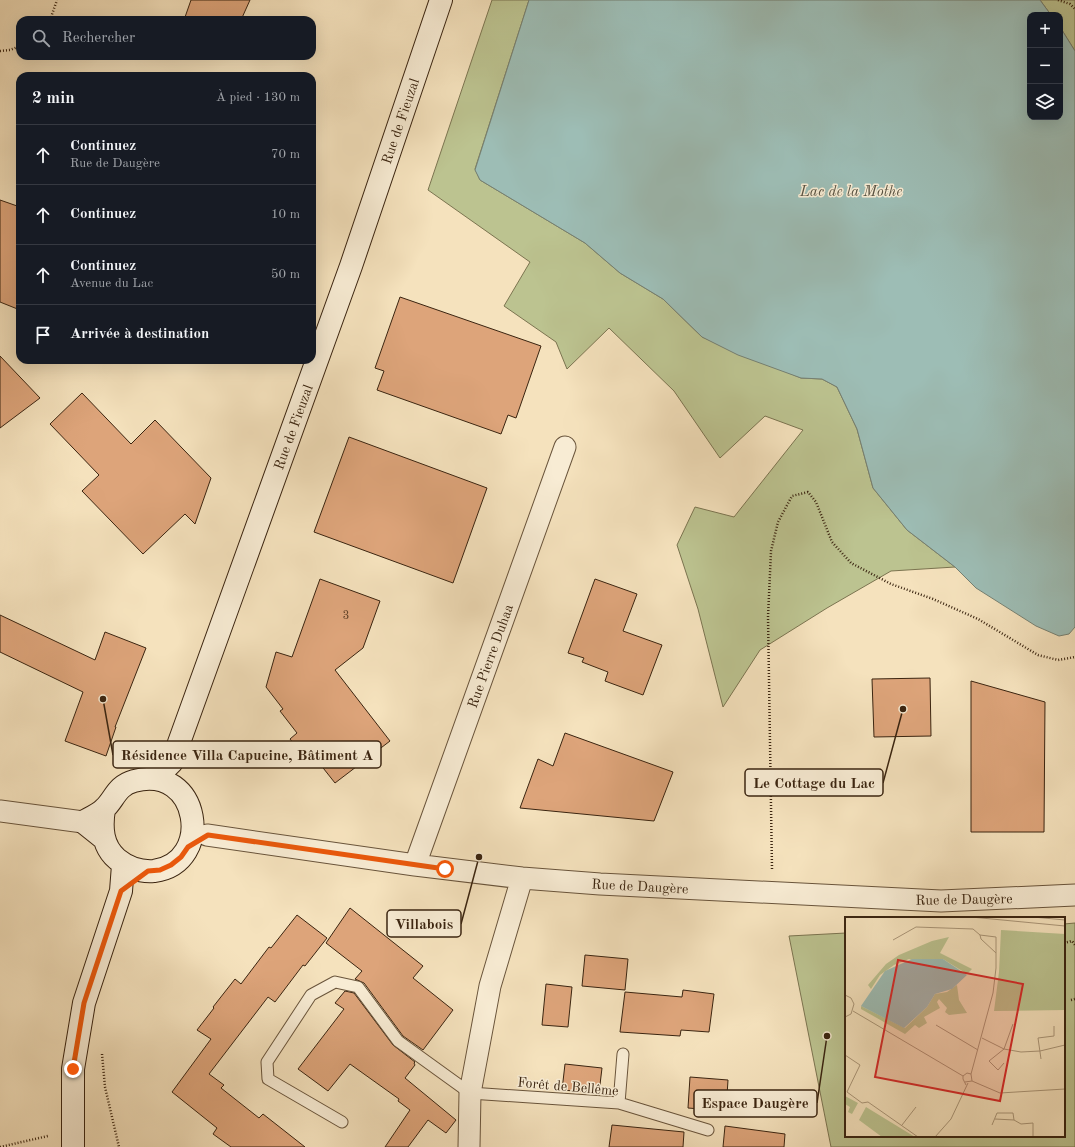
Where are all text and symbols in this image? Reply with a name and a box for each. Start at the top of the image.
map controls [1027,12,1063,120]
button: + [1027,12,1063,48]
search box [16,16,316,60]
icon: search [30,27,52,49]
text: Rechercher [62,31,135,46]
button: − [1027,48,1063,84]
street label: Rue de Fieuzal [380,77,422,166]
button: layers [1027,84,1063,120]
text: 2 min [32,90,75,107]
text: À pied · 130 m [216,91,300,104]
text: Continuez [70,139,136,154]
icon: ahead [32,144,54,166]
text: 70 m [271,148,300,161]
text: Rue de Daugère [70,157,160,170]
water label: Lac de la Mothe [799,185,902,200]
icon: ahead [32,204,54,226]
text: Continuez [70,207,136,222]
text: 10 m [271,208,300,221]
text: Continuez [70,259,136,274]
icon: ahead [32,264,54,286]
text: 50 m [271,268,300,281]
text: Avenue du Lac [70,277,153,290]
icon: arrive [32,324,54,346]
text: Arrivée à destination [70,327,209,342]
street label: Rue de Fieuzal [272,383,316,472]
street label: Rue Pierre Duhaa [466,603,516,710]
house number: 3 [343,610,349,622]
callout: Résidence Villa Capucine, Bâtiment A [113,741,381,768]
text: Résidence Villa Capucine, Bâtiment A [121,749,373,764]
callout: Le Cottage du Lac [745,769,883,796]
text: Le Cottage du Lac [753,777,875,792]
route start [436,860,454,878]
street label: Rue de Daugère [591,877,689,897]
street label: Rue de Daugère [915,892,1013,908]
callout: Villabois [387,910,461,937]
inset map [845,917,1065,1137]
text: Villabois [395,918,453,933]
route end [64,1060,82,1078]
street label: Forêt de Bellême [517,1076,619,1098]
callout: Espace Daugère [694,1090,817,1117]
text: Espace Daugère [701,1097,809,1112]

